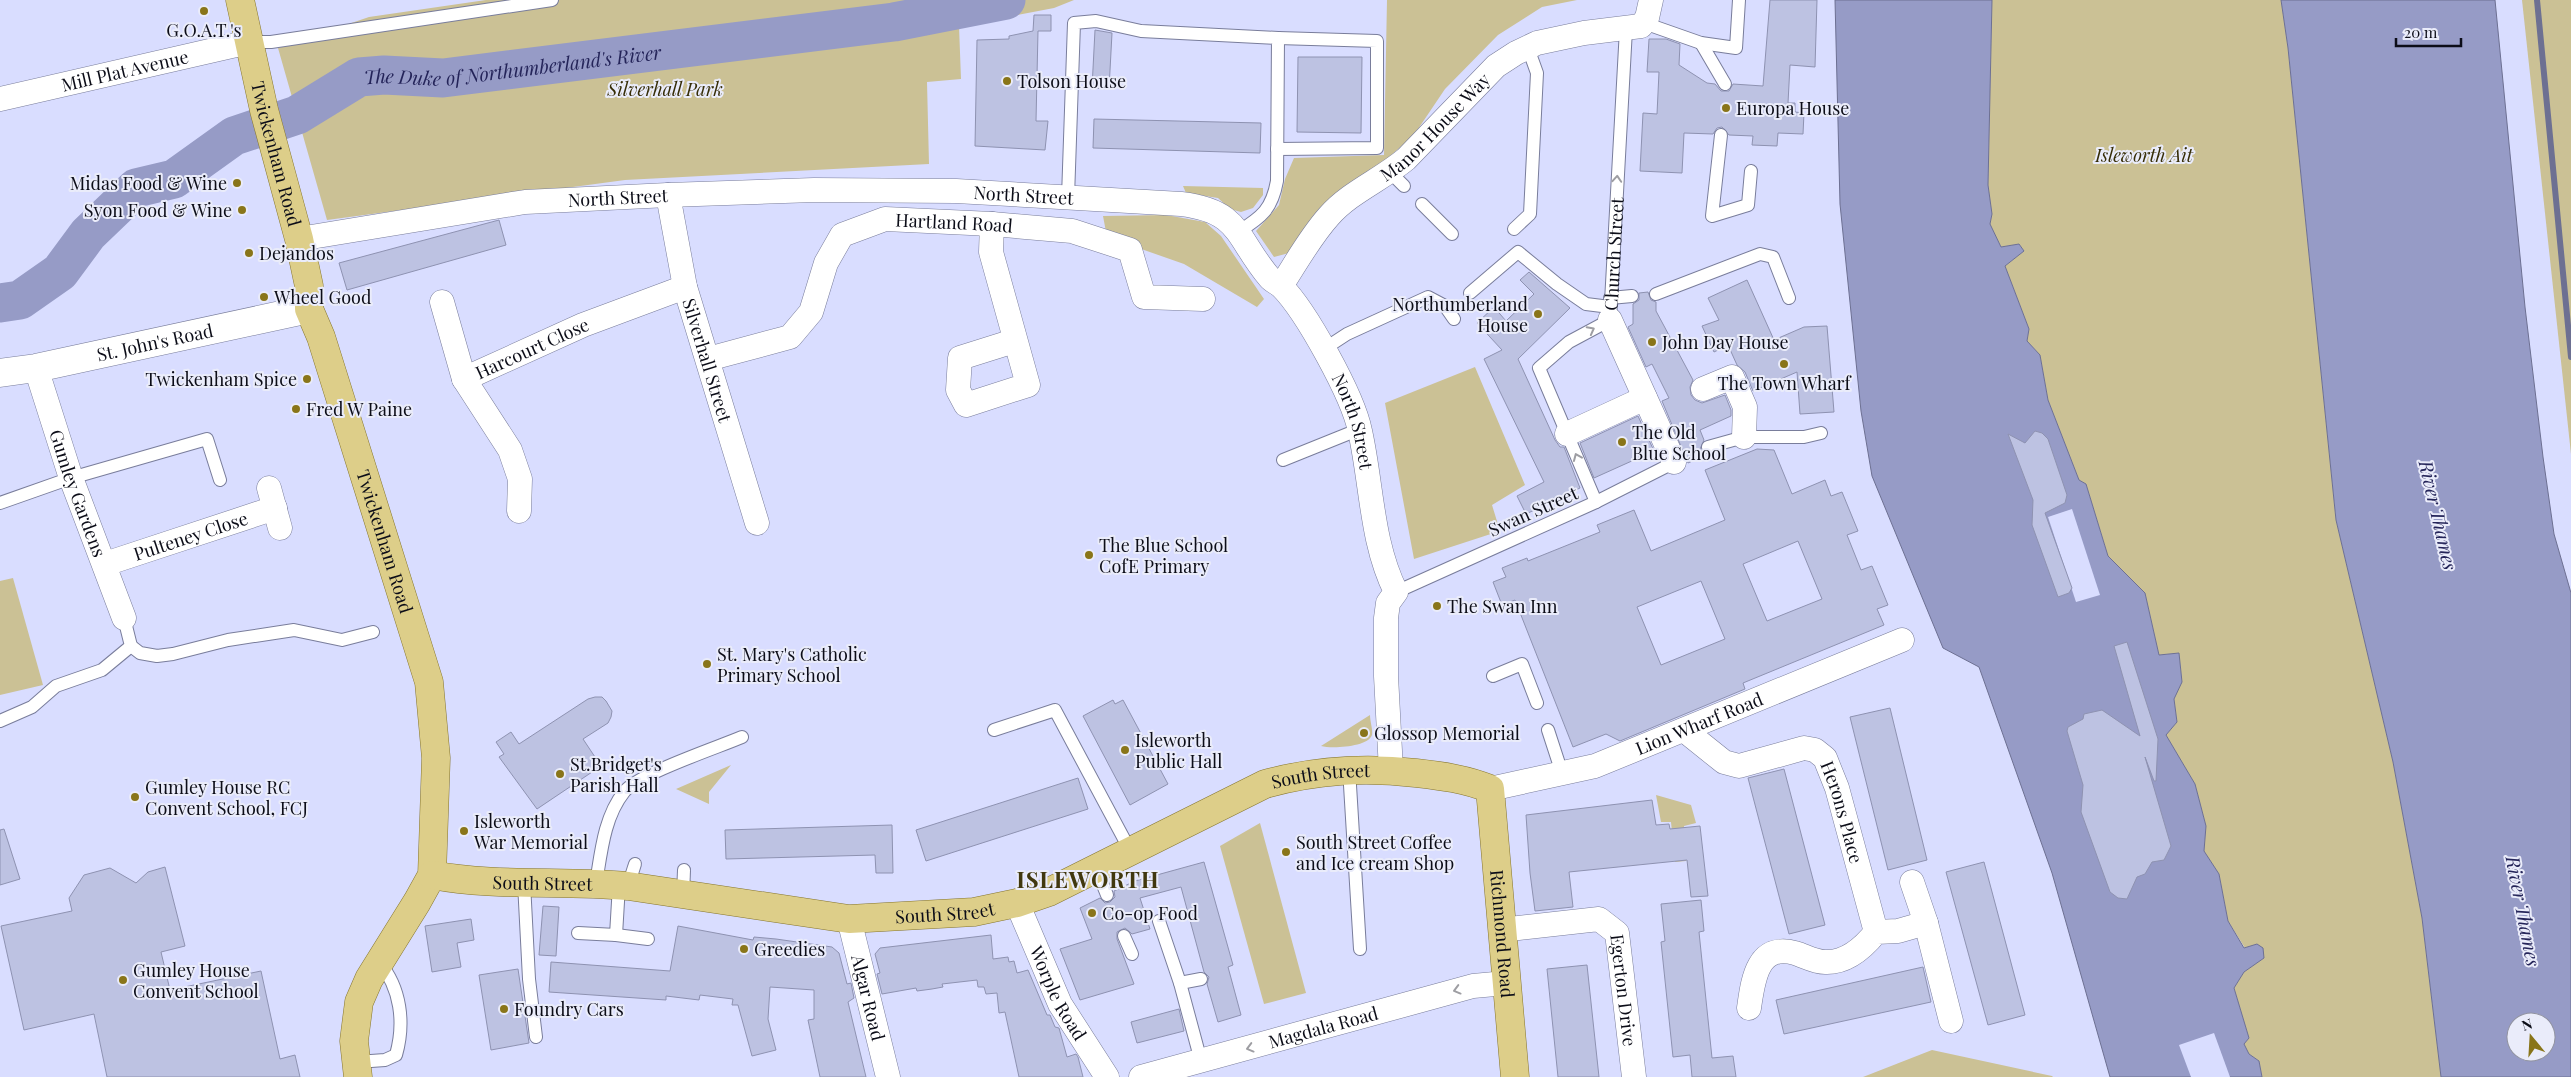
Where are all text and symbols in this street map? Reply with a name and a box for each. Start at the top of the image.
marker: G.O.A.T.'s [198,5,210,17]
scale bar [2396,15,2461,47]
place label: G.O.A.T.'s [166,18,242,42]
text: 20 m [2404,22,2438,42]
water label: The Duke of Northumberland's River [363,38,663,91]
street label: Mill Plat Avenue [59,44,191,97]
street label: Manor House Way [1375,68,1495,186]
place label: Tolson House [1017,69,1126,93]
marker: Tolson House [1001,75,1013,87]
park label: Silverhall Park [606,77,723,101]
street label: Twickenham Road [246,79,307,230]
place label: Europa House [1736,96,1849,120]
marker: Europa House [1720,102,1732,114]
park label: Isleworth Ait [2094,143,2194,167]
place label: Midas Food & Wine [70,171,227,195]
one-way arrow [1611,175,1622,183]
marker: Midas Food & Wine [231,177,243,189]
street label: North Street [973,180,1075,210]
street label: North Street [567,183,669,212]
street label: Church Street [1599,196,1629,311]
place label: Syon Food & Wine [84,198,232,222]
marker: Syon Food & Wine [236,204,248,216]
street label: Hartland Road [895,207,1014,238]
place label: Dejandos [259,241,334,265]
marker: Dejandos [243,247,255,259]
place label: Wheel Good [273,285,372,309]
marker: Wheel Good [258,291,270,303]
place label: Northumberland House [1392,292,1529,337]
street label: Silverhall Street [677,295,738,426]
marker: Northumberland House [1532,308,1544,320]
street label: Harcourt Close [471,312,592,384]
street label: St. John's Road [95,318,216,367]
one-way arrow [1586,326,1595,336]
place label: John Day House [1661,330,1789,354]
marker: John Day House [1646,336,1658,348]
marker: The Town Wharf [1778,358,1790,370]
place label: Twickenham Spice [145,367,297,391]
street label: North Street [1327,369,1379,472]
place label: The Town Wharf [1717,371,1853,395]
marker: Twickenham Spice [301,373,313,385]
place label: Fred W Paine [306,397,412,421]
marker: Fred W Paine [290,403,302,415]
place label: The Old Blue School [1632,420,1726,465]
street label: Gumley Gardens [44,426,112,560]
marker: The Old Blue School [1616,436,1628,448]
one-way arrow [1572,453,1583,462]
water label: River Thames [2414,457,2464,573]
street label: Twickenham Road [351,467,419,617]
street label: Swan Street [1484,480,1582,541]
street label: Pulteney Close [130,506,251,566]
place label: The Blue School CofE Primary [1099,533,1228,578]
marker: The Blue School CofE Primary [1083,549,1095,561]
place label: The Swan Inn [1447,594,1558,618]
marker: The Swan Inn [1431,600,1443,612]
place label: St. Mary's Catholic Primary School [717,642,867,687]
marker: St. Mary's Catholic Primary School [701,658,713,670]
street label: Lion Wharf Road [1632,686,1767,760]
place label: Glossop Memorial [1374,721,1520,745]
marker: Glossop Memorial [1358,727,1370,739]
place label: Isleworth Public Hall [1135,728,1222,773]
marker: Isleworth Public Hall [1119,744,1131,756]
place label: St.Bridget's Parish Hall [570,752,662,797]
street label: Herons Place [1815,757,1869,866]
street label: South Street [1269,758,1371,794]
marker: St.Bridget's Parish Hall [554,768,566,780]
place label: Gumley House RC Convent School, FCJ [145,775,308,820]
marker: Gumley House RC Convent School, FCJ [129,791,141,803]
place label: Isleworth War Memorial [473,809,588,854]
marker: Isleworth War Memorial [458,825,470,837]
place label: South Street Coffee and Ice cream Shop [1296,830,1454,875]
marker: South Street Coffee and Ice cream Shop [1280,846,1292,858]
water label: River Thames [2500,853,2547,968]
district label: ISLEWORTH [1016,864,1160,894]
street label: Richmond Road [1485,868,1520,999]
street label: South Street [492,870,594,896]
street label: South Street [894,896,997,928]
place label: Co-op Food [1102,901,1199,925]
marker: Co-op Food [1086,907,1098,919]
street label: Egerton Drive [1605,933,1642,1048]
place label: Greedies [754,937,825,961]
street label: Worple Road [1024,941,1092,1045]
marker: Greedies [738,943,750,955]
street label: Algar Road [846,951,891,1044]
place label: Gumley House Convent School [133,958,259,1003]
marker: Gumley House Convent School [117,974,129,986]
one-way arrow [1453,984,1462,995]
place label: Foundry Cars [514,997,624,1021]
street label: Magdala Road [1266,1000,1381,1054]
marker: Foundry Cars [498,1003,510,1015]
north arrow [2506,1012,2556,1062]
text: N [2519,1014,2535,1035]
one-way arrow [1246,1042,1255,1053]

